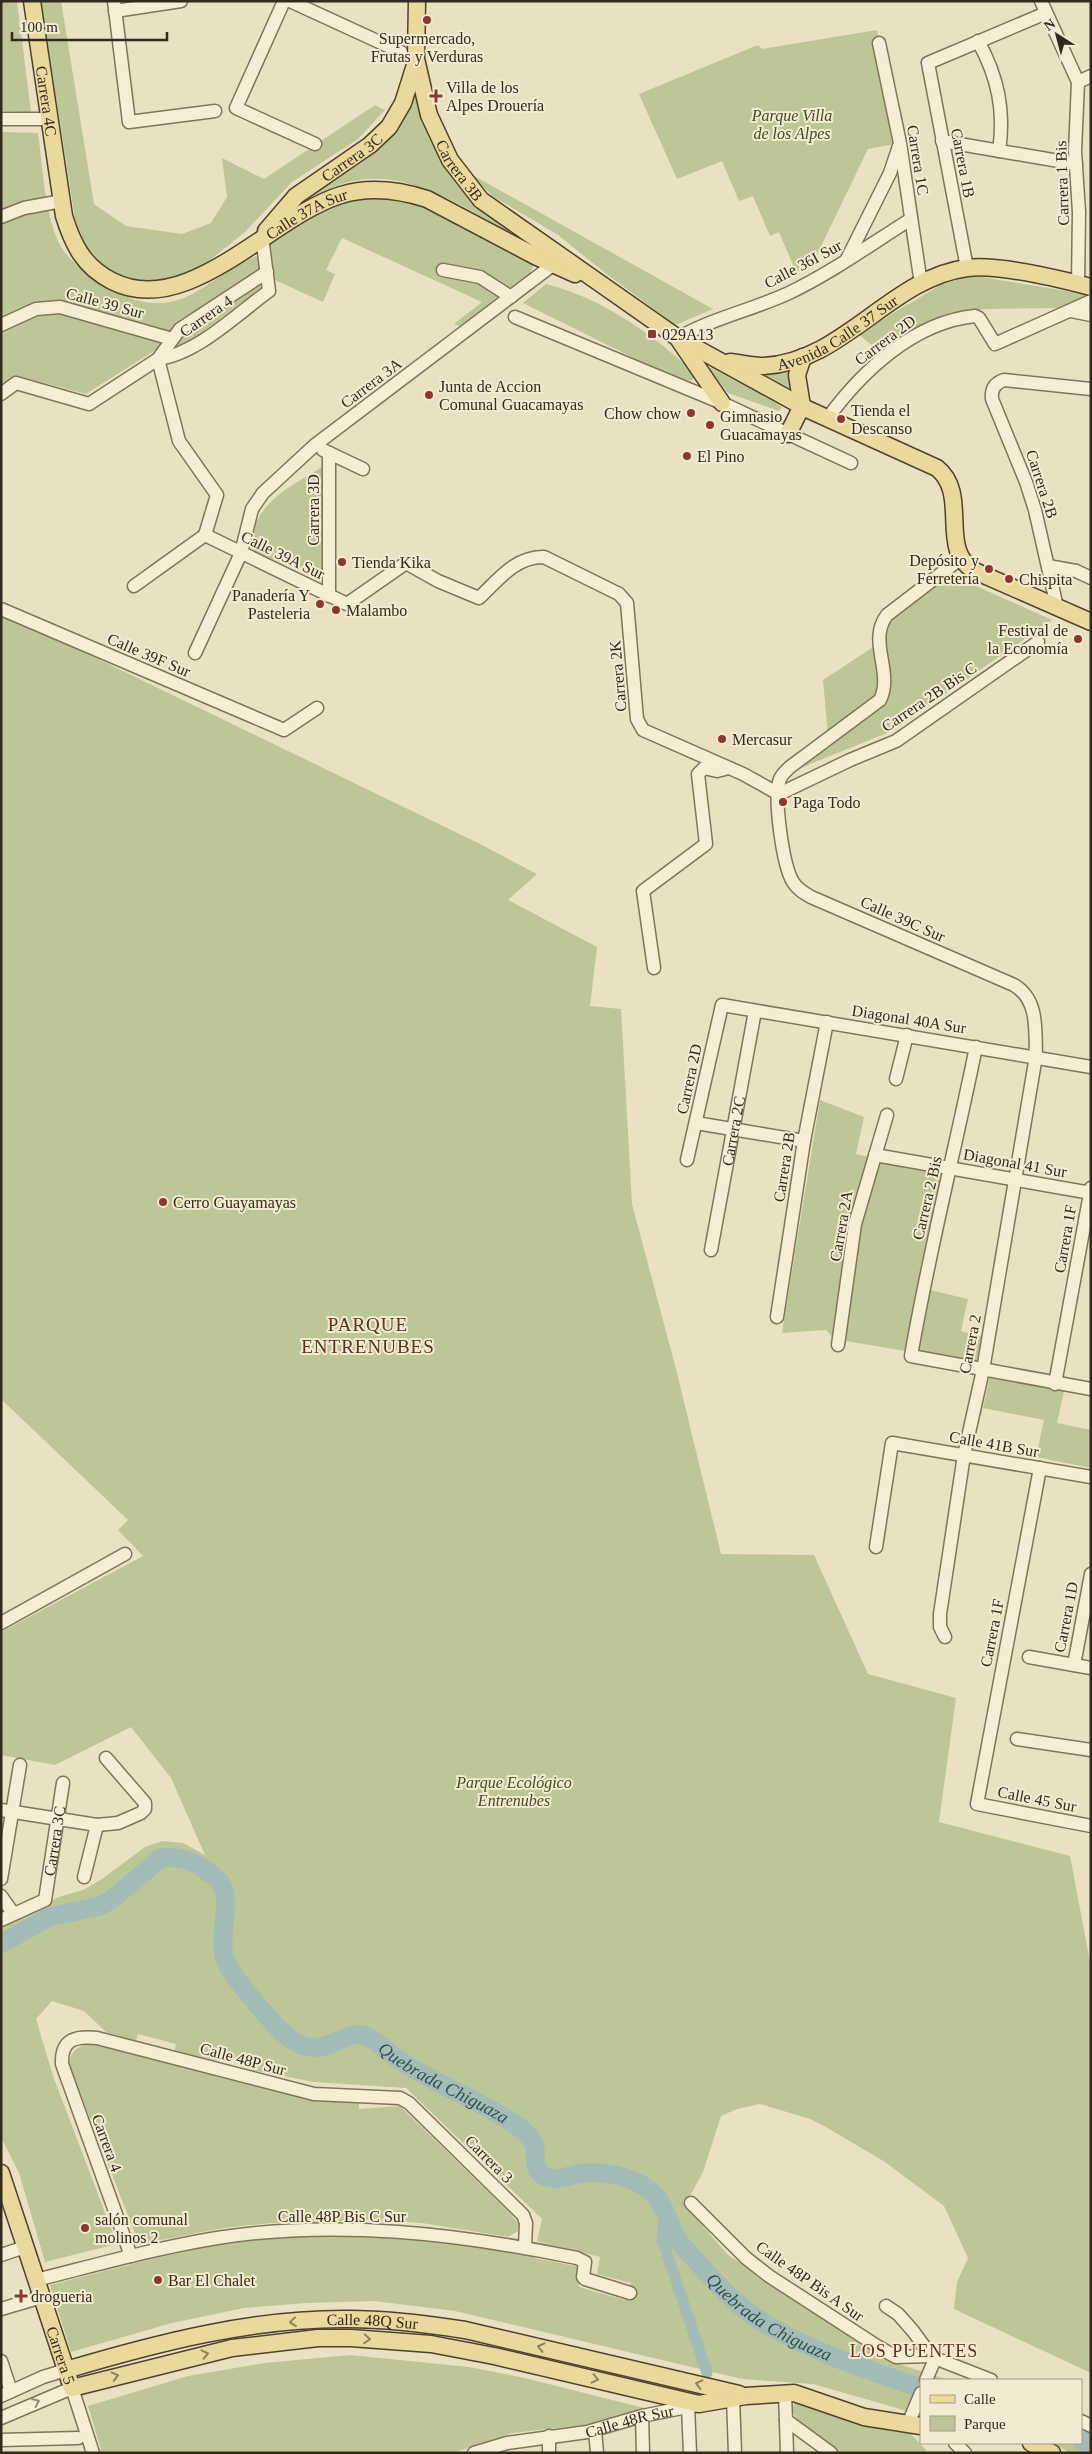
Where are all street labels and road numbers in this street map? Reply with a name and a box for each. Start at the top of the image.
street label: Carrera 4C [33,65,60,137]
street label: Carrera 1C [904,124,932,196]
street label: Carrera 1B [948,127,978,199]
street label: Carrera 3C [318,130,386,185]
street label: Carrera 3B [433,137,487,204]
street label: Carrera 1 Bis [1052,140,1072,226]
street label: Calle 37A Sur [262,185,350,243]
street label: Calle 36I Sur [761,236,845,292]
street label: Calle 39 Sur [64,284,146,322]
street label: Avenida Calle 37 Sur [775,291,901,373]
street label: Carrera 4 [177,292,235,340]
street label: Carrera 2D [851,312,919,368]
street label: Carrera 3A [337,354,405,411]
street label: Carrera 2B [1023,448,1061,520]
street label: Carrera 3D [305,474,322,546]
street label: Calle 39A Sur [239,527,328,583]
street label: Calle 39F Sur [105,630,194,680]
street label: Carrera 2K [606,639,630,712]
street label: Carrera 2B Bis C [878,659,980,735]
street label: Calle 39C Sur [858,893,948,945]
street label: Diagonal 40A Sur [850,1002,968,1038]
street label: Carrera 2D [673,1042,705,1116]
street label: Carrera 2C [718,1095,748,1167]
street label: Carrera 2B [770,1131,798,1203]
street label: Diagonal 41 Sur [962,1146,1069,1182]
street label: Carrera 2 Bis [909,1155,945,1241]
street label: Carrera 2A [826,1189,856,1263]
street label: Carrera 1F [1051,1204,1079,1274]
street label: Carrera 2 [956,1313,984,1375]
street label: Calle 41B Sur [948,1428,1041,1460]
street label: Carrera 1D [1051,1580,1081,1654]
street label: Carrera 1F [977,1597,1007,1668]
street label: Calle 45 Sur [996,1783,1079,1815]
street label: Carrera 3C [40,1805,68,1877]
street label: Calle 48P Sur [198,2039,288,2079]
street label: Carrera 4 [89,2112,125,2174]
street label: Carrera 3 [462,2132,516,2186]
street label: Calle 48P Bis C Sur [278,2208,407,2225]
street label: Calle 48P Bis A Sur [753,2237,868,2325]
street label: Calle 48Q Sur [326,2310,420,2332]
street label: Carrera 5 [44,2324,79,2386]
street label: Calle 48R Sur [583,2401,676,2441]

